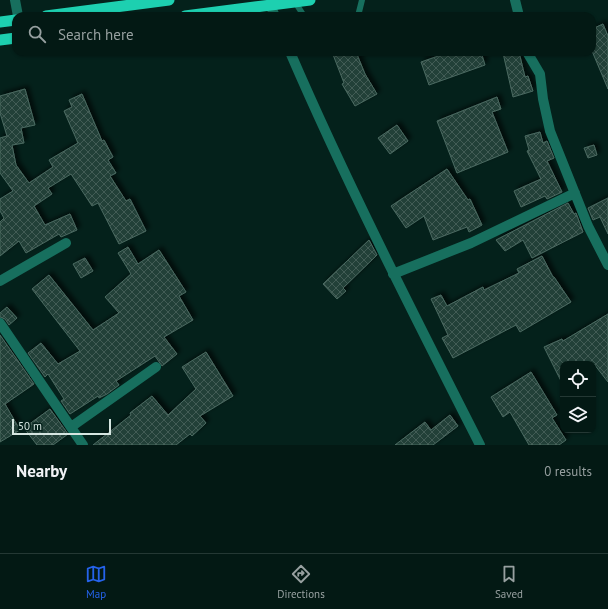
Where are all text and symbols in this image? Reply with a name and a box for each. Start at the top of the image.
search box [12,12,596,56]
icon: search [26,23,48,45]
text: Search here [58,25,134,44]
map controls [560,361,596,433]
button: locate [560,361,596,397]
button: layers [560,397,596,433]
scale bar [12,417,111,436]
text: 50 m [18,419,42,433]
text: Nearby [16,460,67,482]
text: 0 results [544,463,592,480]
tab: Map [85,563,107,601]
tab: Directions [277,563,325,601]
tab: Saved [495,563,523,601]

